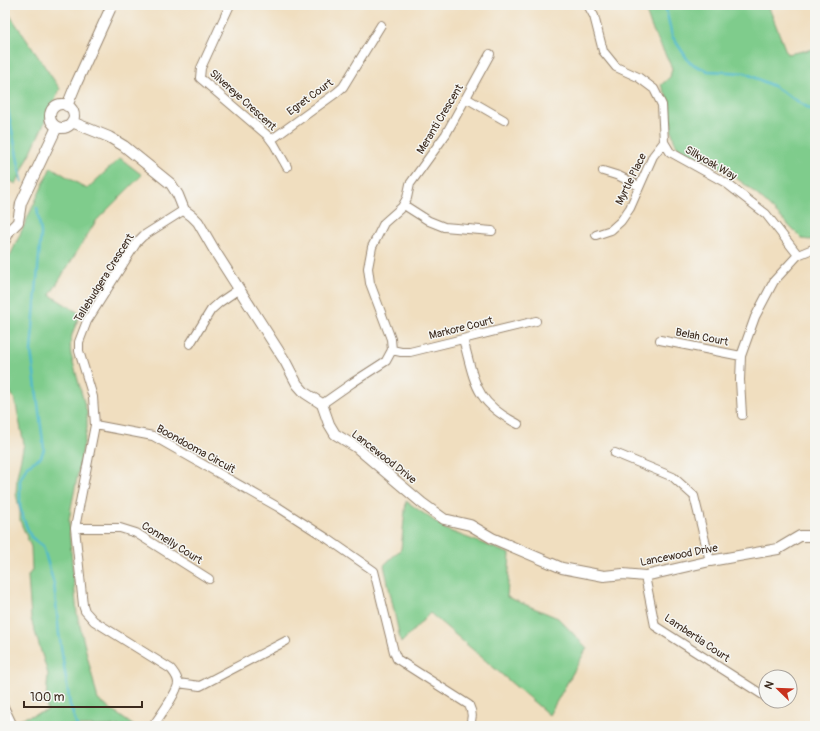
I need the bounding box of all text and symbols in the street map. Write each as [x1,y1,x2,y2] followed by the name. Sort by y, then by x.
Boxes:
[207,67,279,134] street label: Silvereye Crescent
[284,76,336,118] street label: Egret Court
[414,81,466,156] street label: Meranti Crescent
[683,143,739,183] street label: Silkyoak Way
[613,150,649,207] street label: Myrtle Place
[71,231,137,325] street label: Tallebudgera Crescent
[428,314,495,342] street label: Markore Court
[674,326,730,349] street label: Belah Court
[154,422,238,476] street label: Boondooma Circuit
[349,428,419,487] street label: Lancewood Drive
[139,519,205,567] street label: Connelly Court
[639,541,719,569] street label: Lancewood Drive
[662,611,733,665] street label: Lambertia Court
[758,669,798,709] north arrow
[762,679,777,691] text: N
[24,683,142,709] scale bar
[30,690,65,705] text: 100 m

